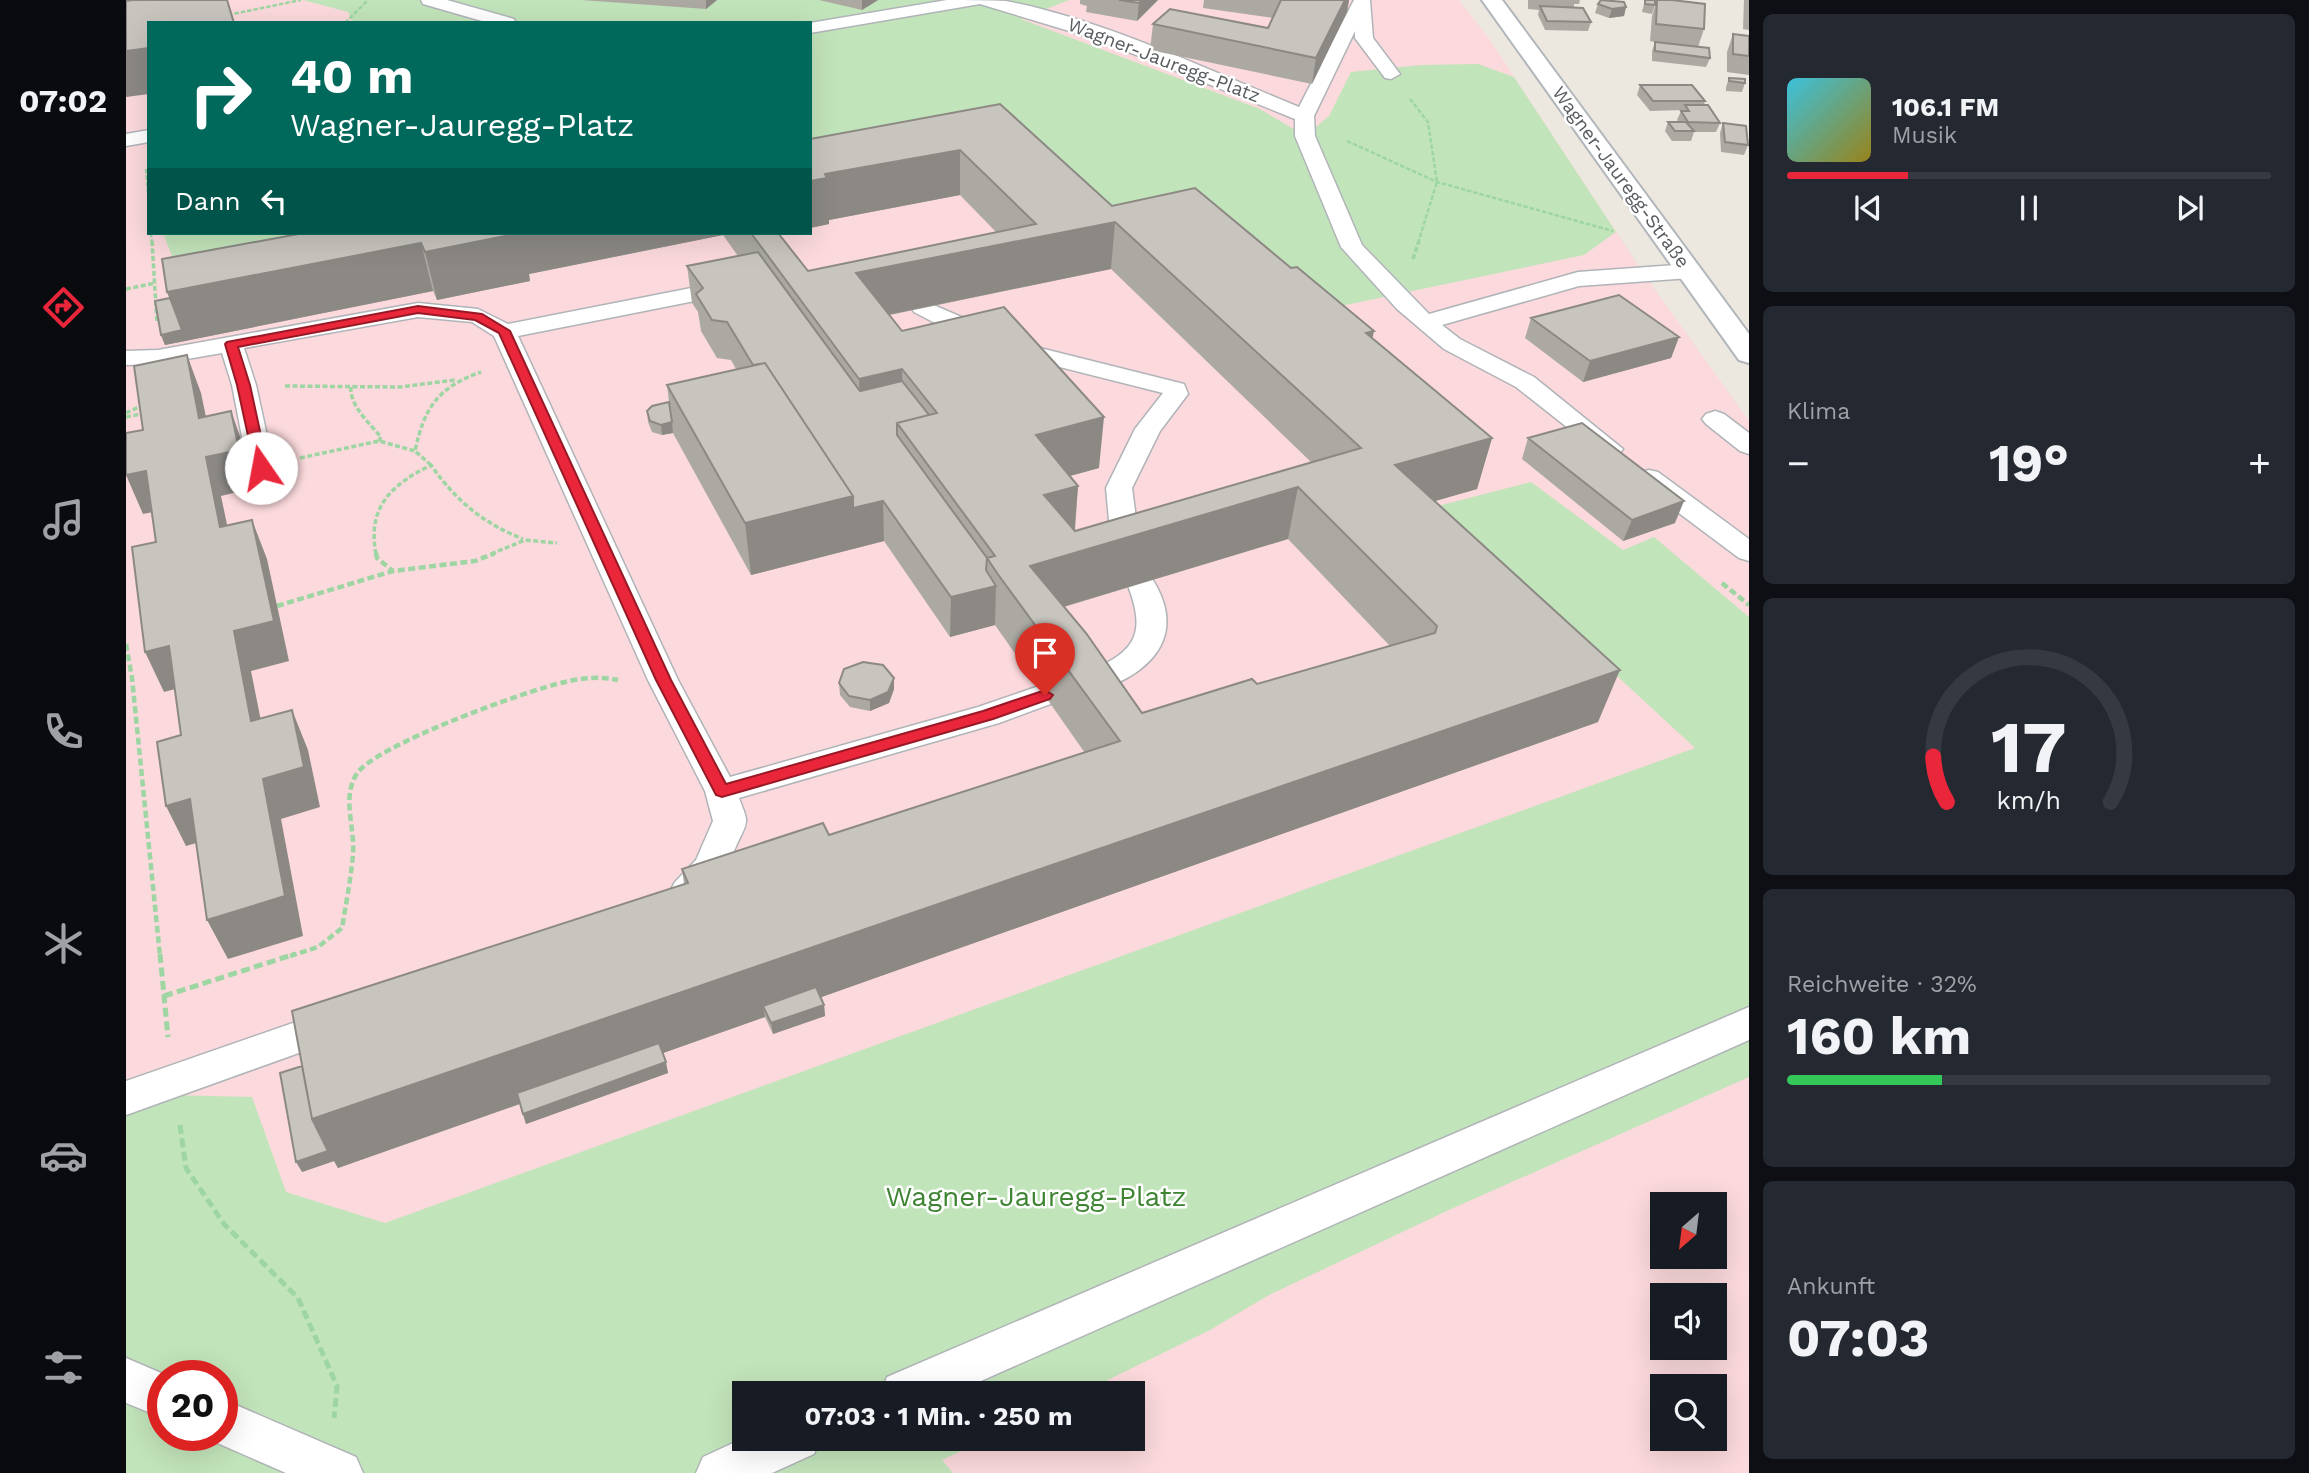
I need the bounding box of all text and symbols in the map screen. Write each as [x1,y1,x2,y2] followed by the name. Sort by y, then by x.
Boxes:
[1065,13,1263,107] street label: Wagner-Jauregg-Platz
[290,47,413,105] text: 40 m
[175,49,266,140] icon: right
[19,82,107,120] text: 07:02
[1547,82,1695,272] street label: Wagner-Jauregg-Straße
[1892,92,1999,122] text: 106.1 FM
[290,106,634,144] text: Wagner-Jauregg-Platz
[1892,122,1957,149] text: Musik
[255,182,293,220] icon: left
[175,186,241,216] text: Dann
[1849,189,1887,227] icon: previous
[2010,189,2048,227] icon: pause
[2171,189,2209,227] icon: next
[39,283,88,332] icon: directions
[1787,398,1850,425] text: Klima
[224,431,298,505] position arrow
[1989,433,2069,494] text: 19°
[1787,441,1810,485] text: −
[2248,441,2271,485] text: +
[39,495,88,544] icon: music
[1015,623,1075,695] pin
[1026,634,1064,672] icon: arrive
[1991,705,2067,791] text: 17
[39,707,88,756] icon: phone
[1997,786,2061,815] text: km/h
[39,919,88,968] icon: climate
[1787,971,1977,998] text: Reichweite · 32%
[1787,1006,1971,1067] text: 160 km
[39,1131,88,1180] icon: car
[886,1180,1186,1213] park label: Wagner-Jauregg-Platz
[1650,1192,1727,1269] north arrow
[1650,1192,1727,1451] map controls
[1787,1273,1875,1300] text: Ankunft
[1650,1283,1727,1360] button: sound
[1787,1308,1929,1369] text: 07:03
[39,1343,88,1392] icon: filters
[147,1360,238,1451] speed limit sign: 20
[1650,1374,1727,1451] button: search
[805,1401,1072,1431] text: 07:03 · 1 Min. · 250 m

